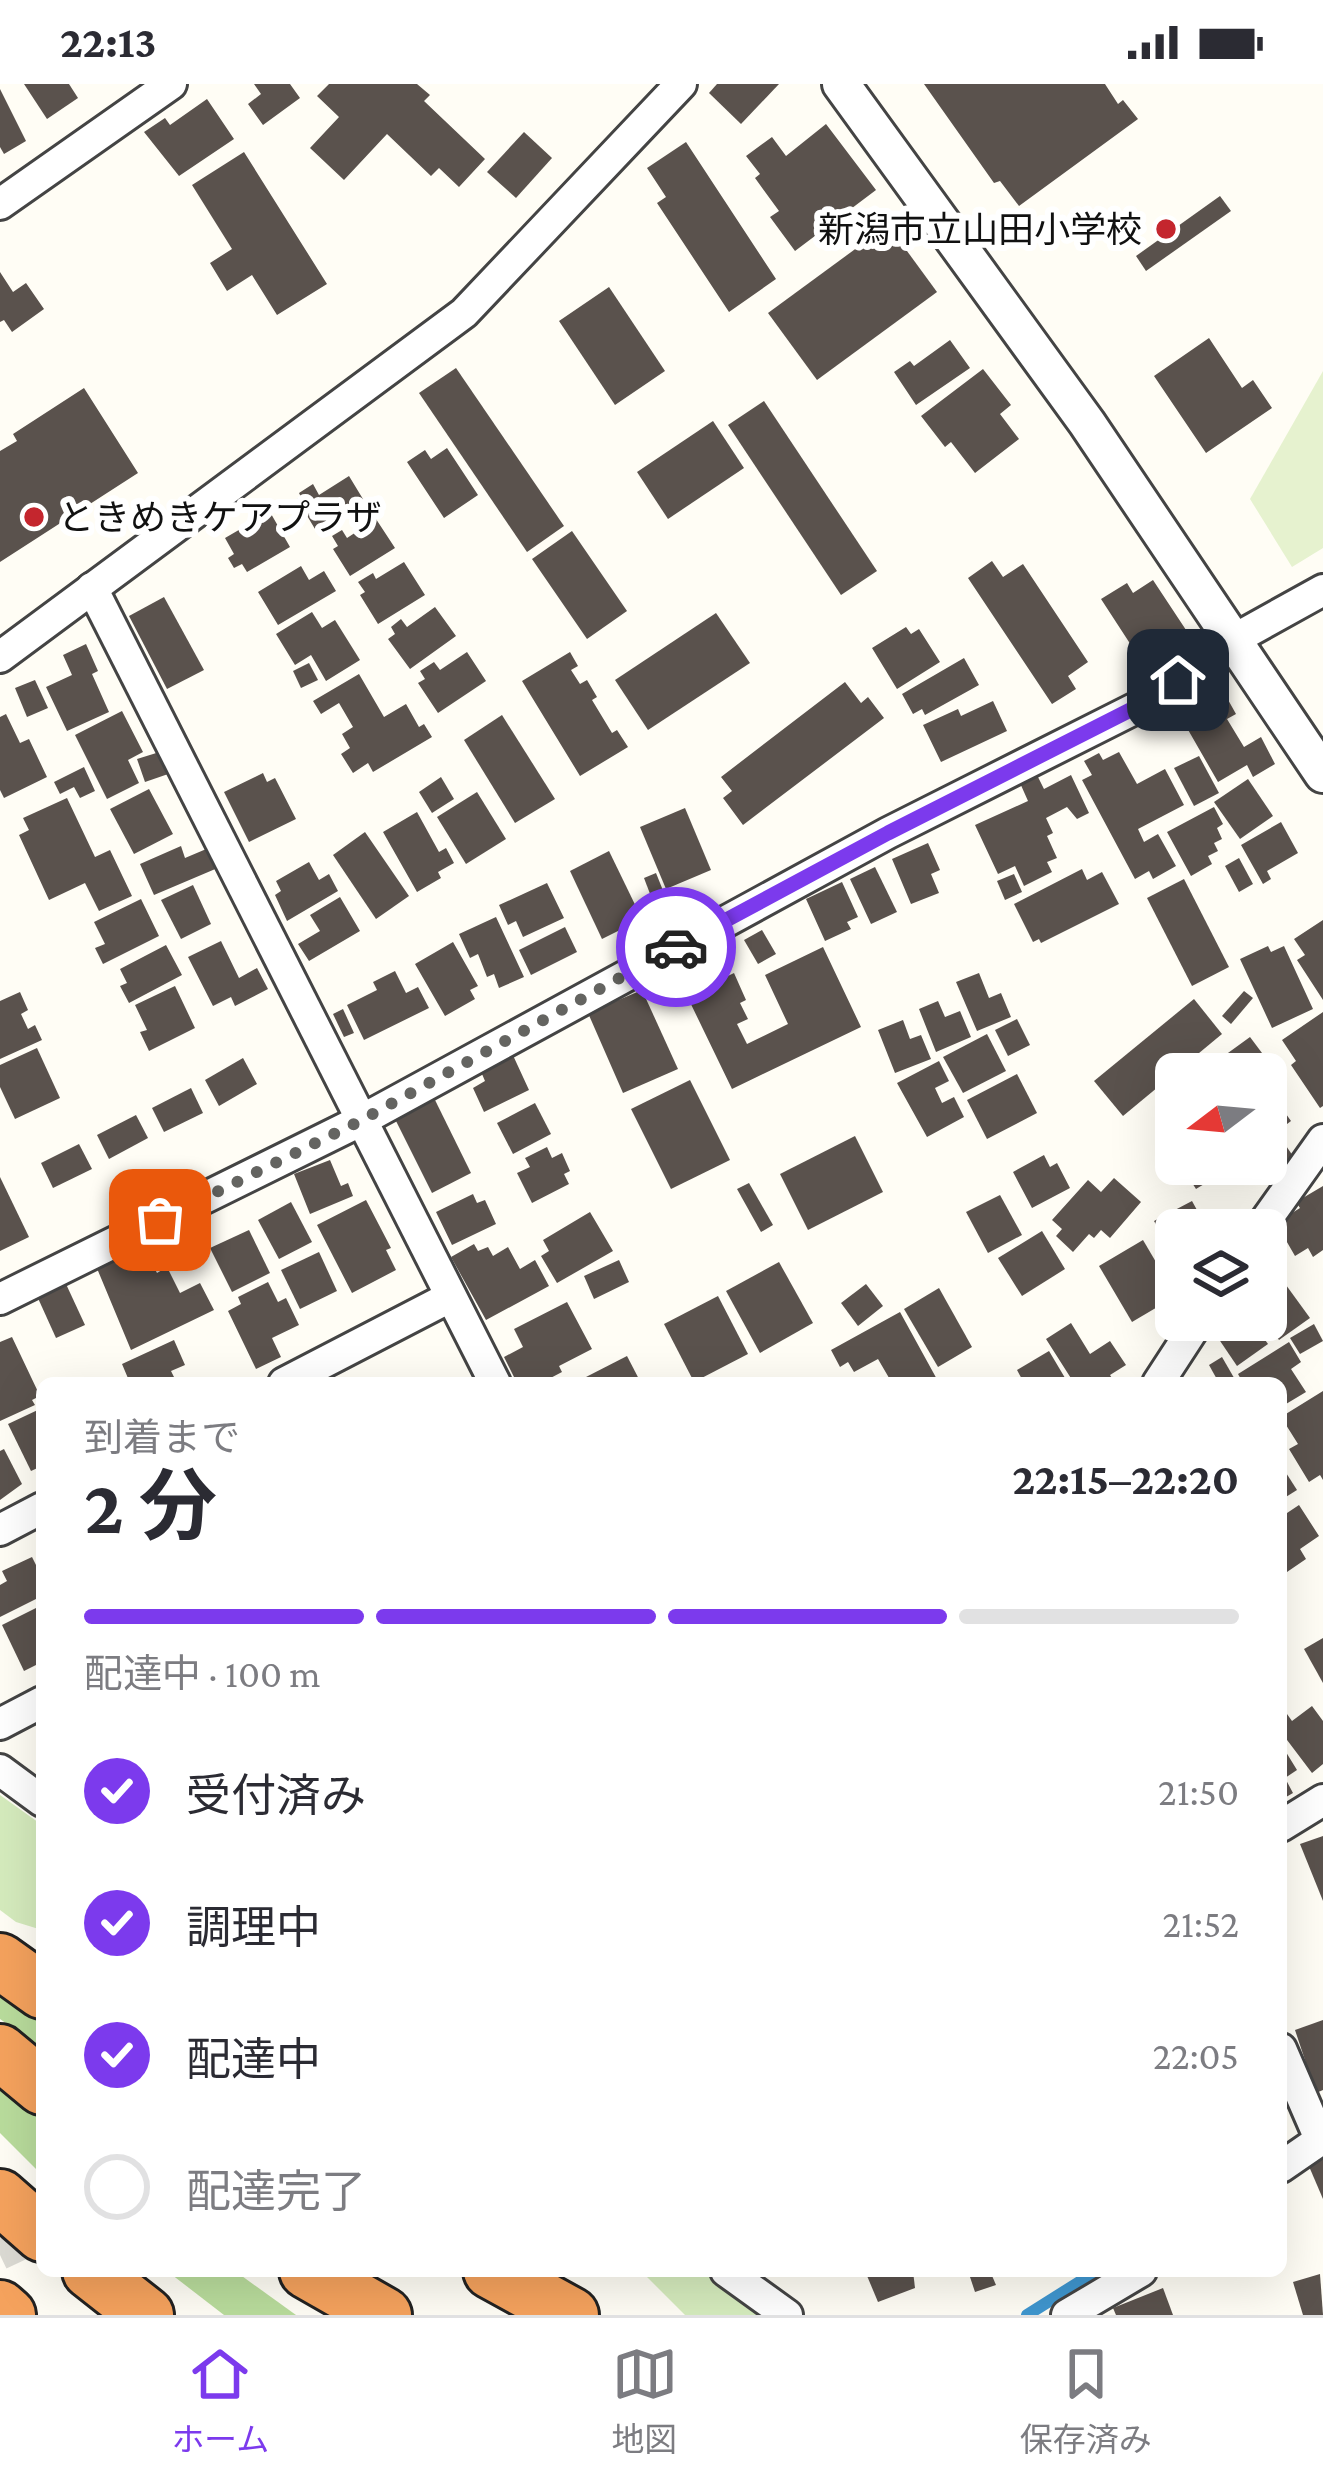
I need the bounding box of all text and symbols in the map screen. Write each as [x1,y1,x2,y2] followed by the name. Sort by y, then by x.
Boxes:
[60,17,157,67] text: 22:13
[818,210,1142,250] place label: 新潟市立山田小学校
[1153,216,1179,242] marker: 新潟市立山田小学校
[58,498,382,538] place label: ときめきケアプラザ
[21,504,47,530] marker: ときめきケアプラザ
[1127,629,1229,731] pin
[1145,647,1211,713] icon: home
[616,887,736,1007] courier
[643,914,709,980] icon: car
[1155,1053,1287,1185] north arrow
[1155,1053,1287,1341] map controls
[109,1169,211,1271] pin
[127,1187,193,1253] icon: bag
[1155,1209,1287,1341] button: layers
[84,1416,240,1459] text: 到着まで
[1012,1454,1239,1504] text: 22:15–22:20
[84,1463,217,1550] text: 2 分
[84,1652,321,1695] text: 配達中 · 100 m
[84,1758,150,1824] icon: check
[1158,1770,1239,1813] text: 21:50
[186,1771,366,1821] text: 受付済み
[84,1890,150,1956] icon: check
[1163,1902,1239,1945] text: 21:52
[186,1903,321,1953] text: 調理中
[84,2022,150,2088] icon: check
[1153,2034,1239,2077] text: 22:05
[186,2035,321,2085] text: 配達中
[186,2167,366,2217] text: 配達完了
[171,2341,269,2461] tab: ホーム
[612,2341,678,2461] tab: 地図
[1020,2341,1152,2461] tab: 保存済み

